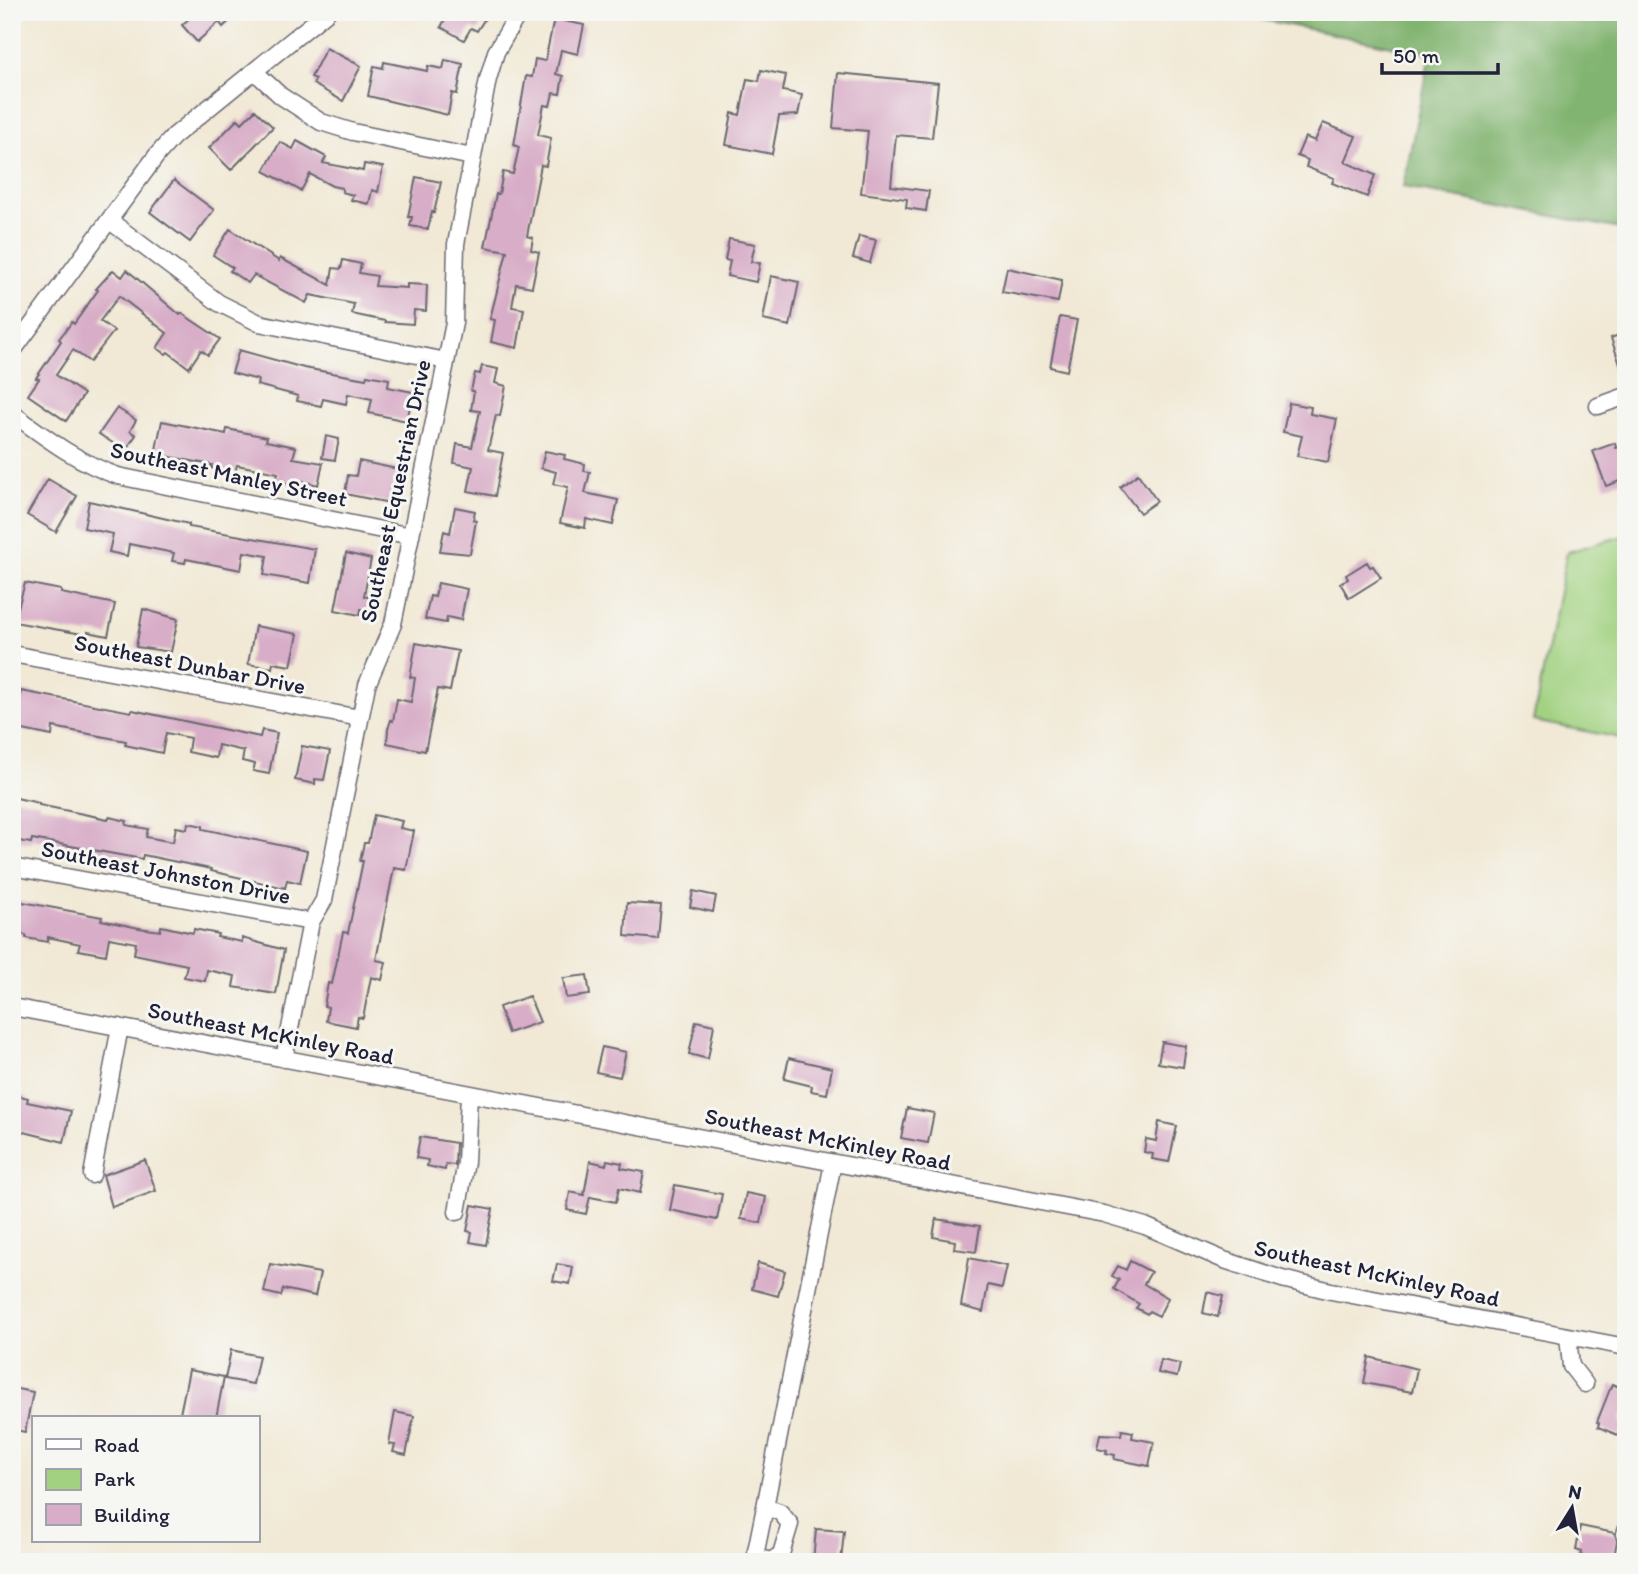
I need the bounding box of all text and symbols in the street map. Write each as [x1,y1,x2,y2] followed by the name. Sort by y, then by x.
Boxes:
[1382,32,1498,76] scale bar
[1393,43,1440,68] text: 50 m
[353,357,437,625] street label: Southeast Equestrian Drive
[108,435,350,513] street label: Southeast Manley Street
[72,628,308,700] street label: Southeast Dunbar Drive
[39,834,293,910] street label: Southeast Johnston Drive
[146,995,397,1071] street label: Southeast McKinley Road
[703,1101,954,1177] street label: Southeast McKinley Road
[1252,1233,1503,1313] street label: Southeast McKinley Road
[32,1416,259,1542] legend
[94,1432,140,1457] text: Road
[94,1466,136,1491] text: Park
[1536,1472,1606,1542] north arrow
[1567,1479,1584,1504] text: N
[94,1502,170,1527] text: Building

